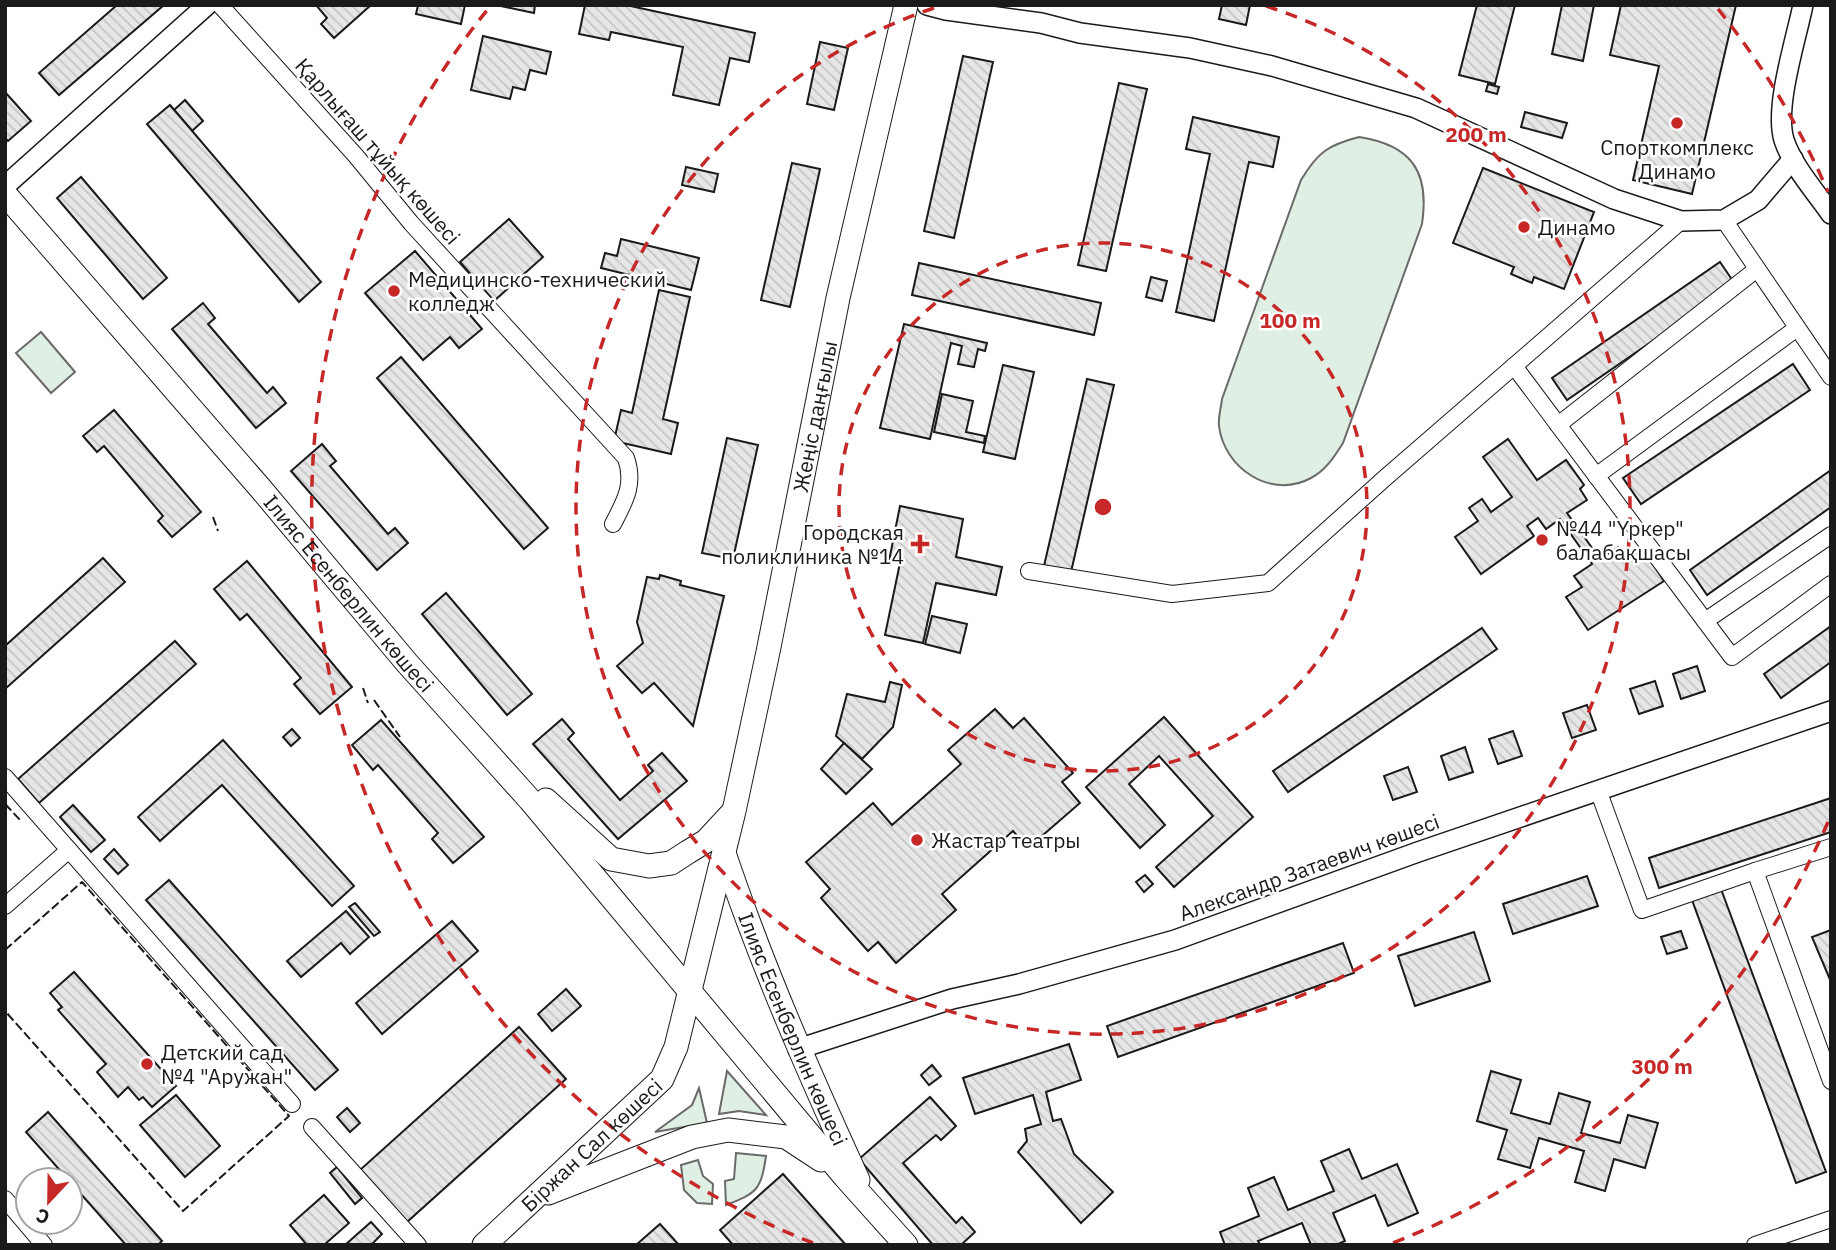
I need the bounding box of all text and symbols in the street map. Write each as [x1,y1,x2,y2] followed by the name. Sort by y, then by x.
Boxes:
[289,52,467,250] street label: Қарлығаш тұйық көшесі
[1669,115,1685,131] marker: Спорткомплекс Динамо
[1445,120,1507,148] text: 200 m
[1600,133,1754,185] place label: Спорткомплекс Динамо
[1538,213,1616,241] place label: Динамо
[1516,219,1532,235] marker: Динамо
[408,265,666,317] place label: Медицинско-технический колледж
[386,283,402,299] marker: Медицинско-технический колледж
[1259,306,1321,334] text: 100 m
[786,338,843,495] street label: Жеңіс даңғылы
[258,489,440,698] street label: Ілияс Есенберлин көшесі
[1091,495,1115,519] centre of rings
[1556,514,1691,566] place label: №44 "Үркер" балабақшасы
[721,518,904,570] place label: Городская поликлиника №14
[1534,532,1550,548] marker: №44 "Үркер" балабақшасы
[910,534,930,554] marker: Городская поликлиника №14
[1175,807,1443,927] street label: Александр Затаевич көшесі
[931,826,1081,854] place label: Жастар театры
[909,832,925,848] marker: Жастар театры
[732,908,854,1150] street label: Ілияс Есенберлин көшесі
[161,1038,292,1090] place label: Детский сад №4 "Аружан"
[1631,1052,1693,1080] text: 300 m
[139,1056,155,1072] marker: Детский сад №4 "Аружан"
[515,1072,668,1218] street label: Біржан Сал көшесі
[14,1166,84,1236] north arrow
[32,1203,53,1230] text: С

